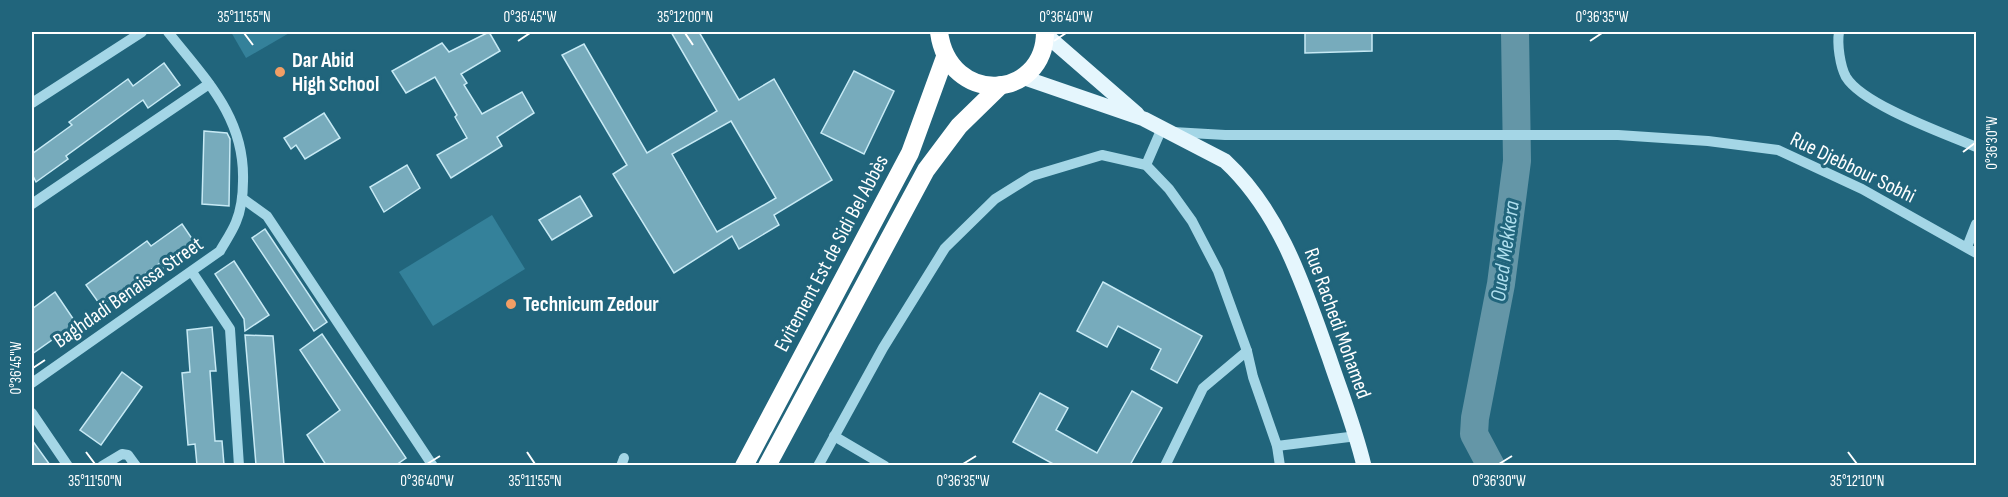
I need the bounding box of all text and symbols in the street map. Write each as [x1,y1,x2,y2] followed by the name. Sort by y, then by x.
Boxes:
[217,8,271,27] text: 35°11'55"N
[504,8,557,27] text: 0°36'45"W
[657,8,713,27] text: 35°12'00"N
[1039,8,1093,27] text: 0°36'40"W
[1576,8,1629,27] text: 0°36'35"W
[292,48,379,97] place label: Dar Abid High School
[273,65,287,79] marker: Dar Abid High School
[1983,116,2002,170] text: 0°36'30"W
[1786,126,1920,209] street label: Rue Djebbour Sobhi
[769,151,894,356] street label: Evitement Est de Sidi Bel Abbès
[1485,199,1526,303] water label: Oued Mekkera
[49,231,208,353] street label: Baghdadi Benaissa Street
[1299,244,1376,402] street label: Rue Rachedi Mohamed
[523,292,659,317] place label: Technicum Zedour
[504,297,518,311] marker: Technicum Zedour
[7,341,26,394] text: 0°36'45"W
[68,472,122,491] text: 35°11'50"N
[400,472,454,491] text: 0°36'40"W
[508,472,562,491] text: 35°11'55"N
[937,472,990,491] text: 0°36'35"W
[1472,472,1526,491] text: 0°36'30"W
[1830,472,1884,491] text: 35°12'10"N

